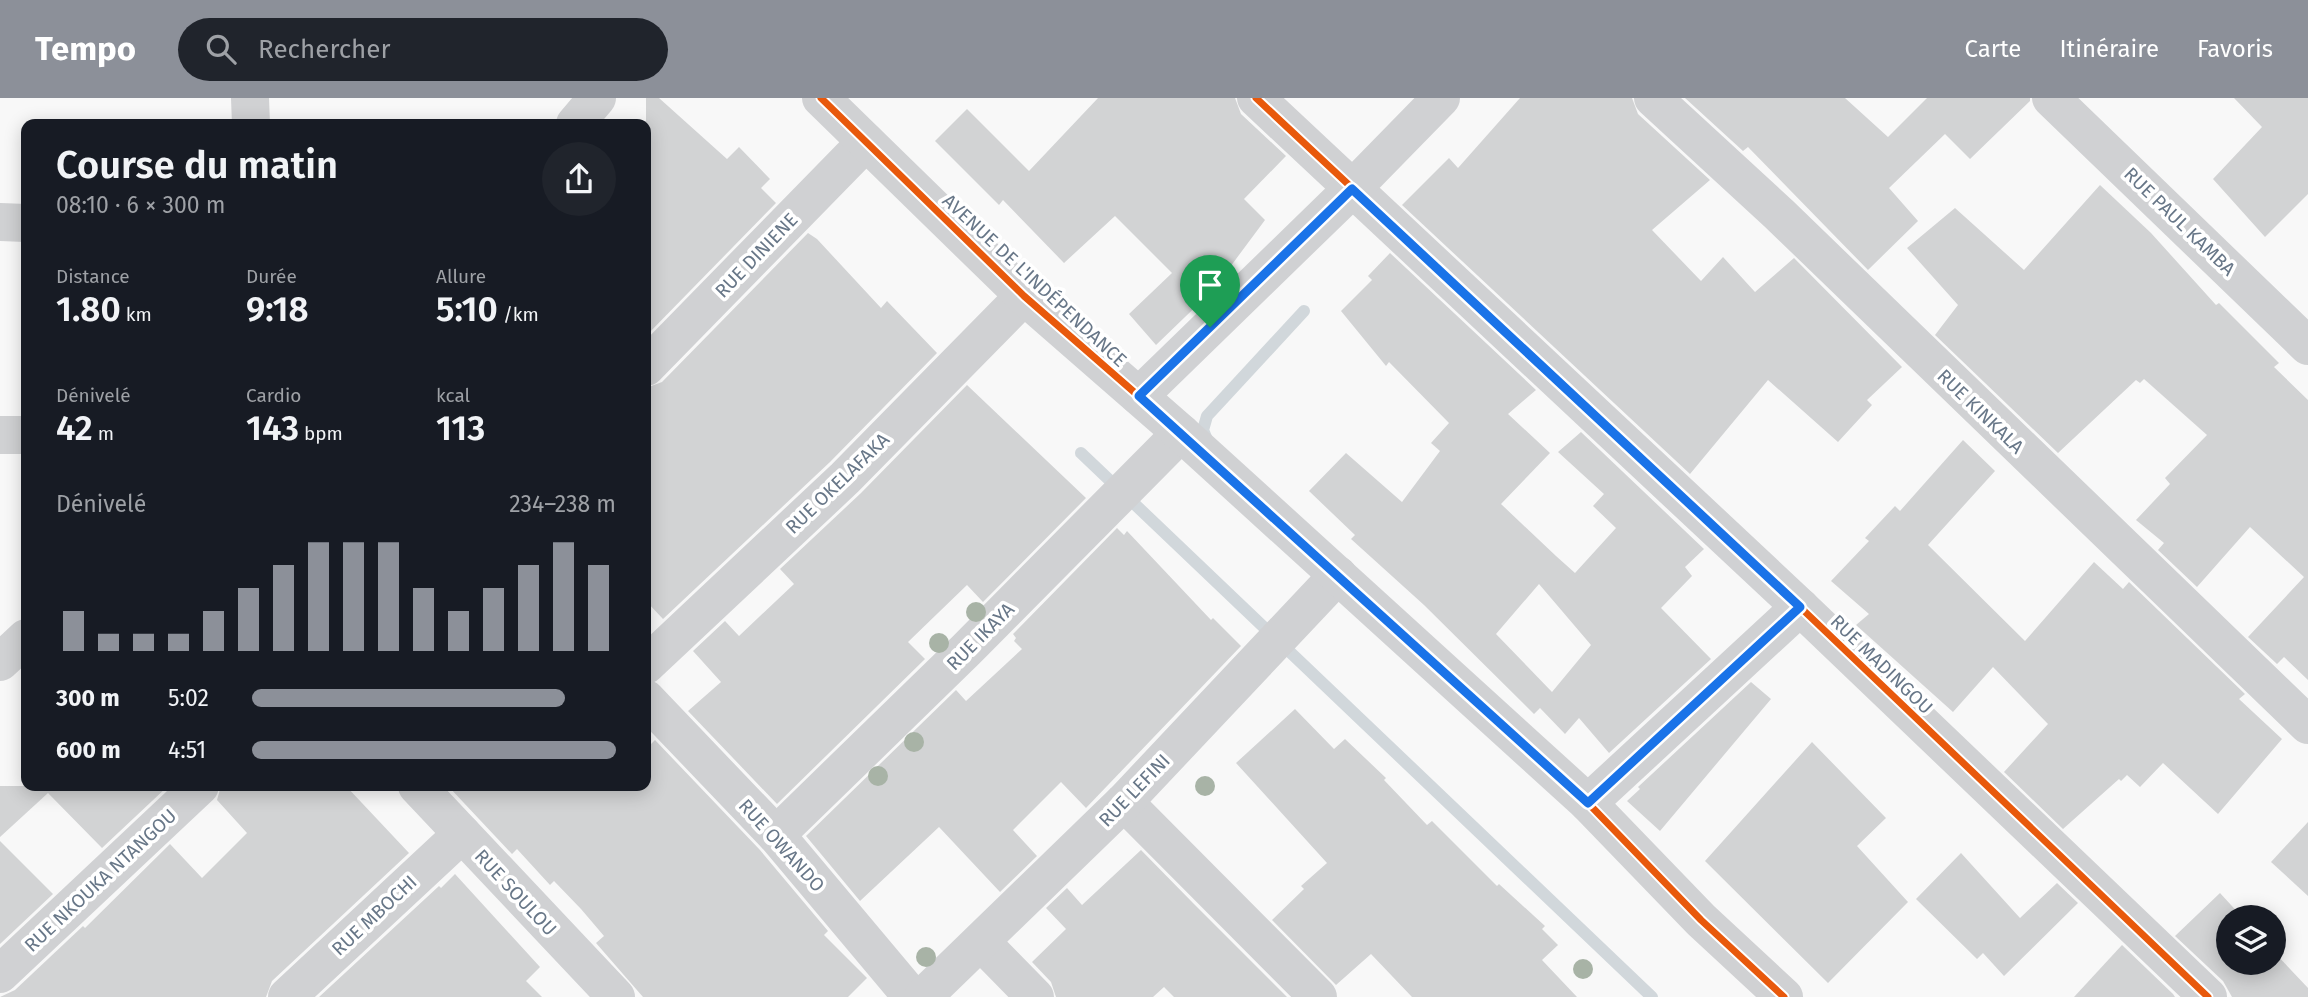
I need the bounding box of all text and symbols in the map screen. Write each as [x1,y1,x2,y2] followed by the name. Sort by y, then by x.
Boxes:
[178,18,668,81] search box
[35,29,136,69] text: Tempo
[202,30,240,68] icon: search
[258,34,391,65] text: Rechercher
[1965,35,2021,63] text: Carte
[2059,35,2159,63] text: Itinéraire
[2197,35,2273,63] text: Favoris
[56,142,338,188] text: Course du matin
[542,142,616,216] button: share
[2119,162,2240,280] street label: RUE PAUL KAMBA
[938,189,1131,372] street label: AVENUE DE L'INDÉPENDANCE
[56,191,226,219] text: 08:10 · 6 × 300 m
[710,208,802,302] street label: RUE DINIENE
[1180,255,1240,327] pin
[56,265,130,288] text: Distance
[246,265,297,288] text: Durée
[436,265,486,288] text: Allure
[1191,266,1229,304] icon: arrive
[56,288,121,330] text: 1.80
[246,288,309,330] text: 9:18
[436,288,498,330] text: 5:10
[121,303,152,326] text: km
[498,303,539,326] text: /km
[1933,364,2029,458] street label: RUE KINKALA
[56,384,131,407] text: Dénivelé
[246,384,301,407] text: Cardio
[436,384,470,407] text: kcal
[56,407,93,449] text: 42
[246,407,299,449] text: 143
[436,407,485,449] text: 113
[93,422,114,445] text: m
[299,422,343,445] text: bpm
[781,428,894,539] street label: RUE OKELAFAKA
[56,490,146,518] text: Dénivelé
[509,490,616,518] text: 234–238 m
[942,598,1019,675] street label: RUE IKAYA
[1826,610,1938,719] street label: RUE MADINGOU
[56,684,120,712] text: 300 m
[168,684,209,712] text: 5:02
[56,736,121,764] text: 600 m
[168,736,206,764] text: 4:51
[1094,749,1175,832] street label: RUE LEFINI
[734,794,829,897] street label: RUE OWANDO
[20,804,181,957] street label: RUE NKOUKA NTANGOU
[470,844,561,940] street label: RUE SOULOU
[327,870,422,961] street label: RUE MBOCHI
[2216,905,2286,975] map controls
[2216,905,2286,975] button: layers

